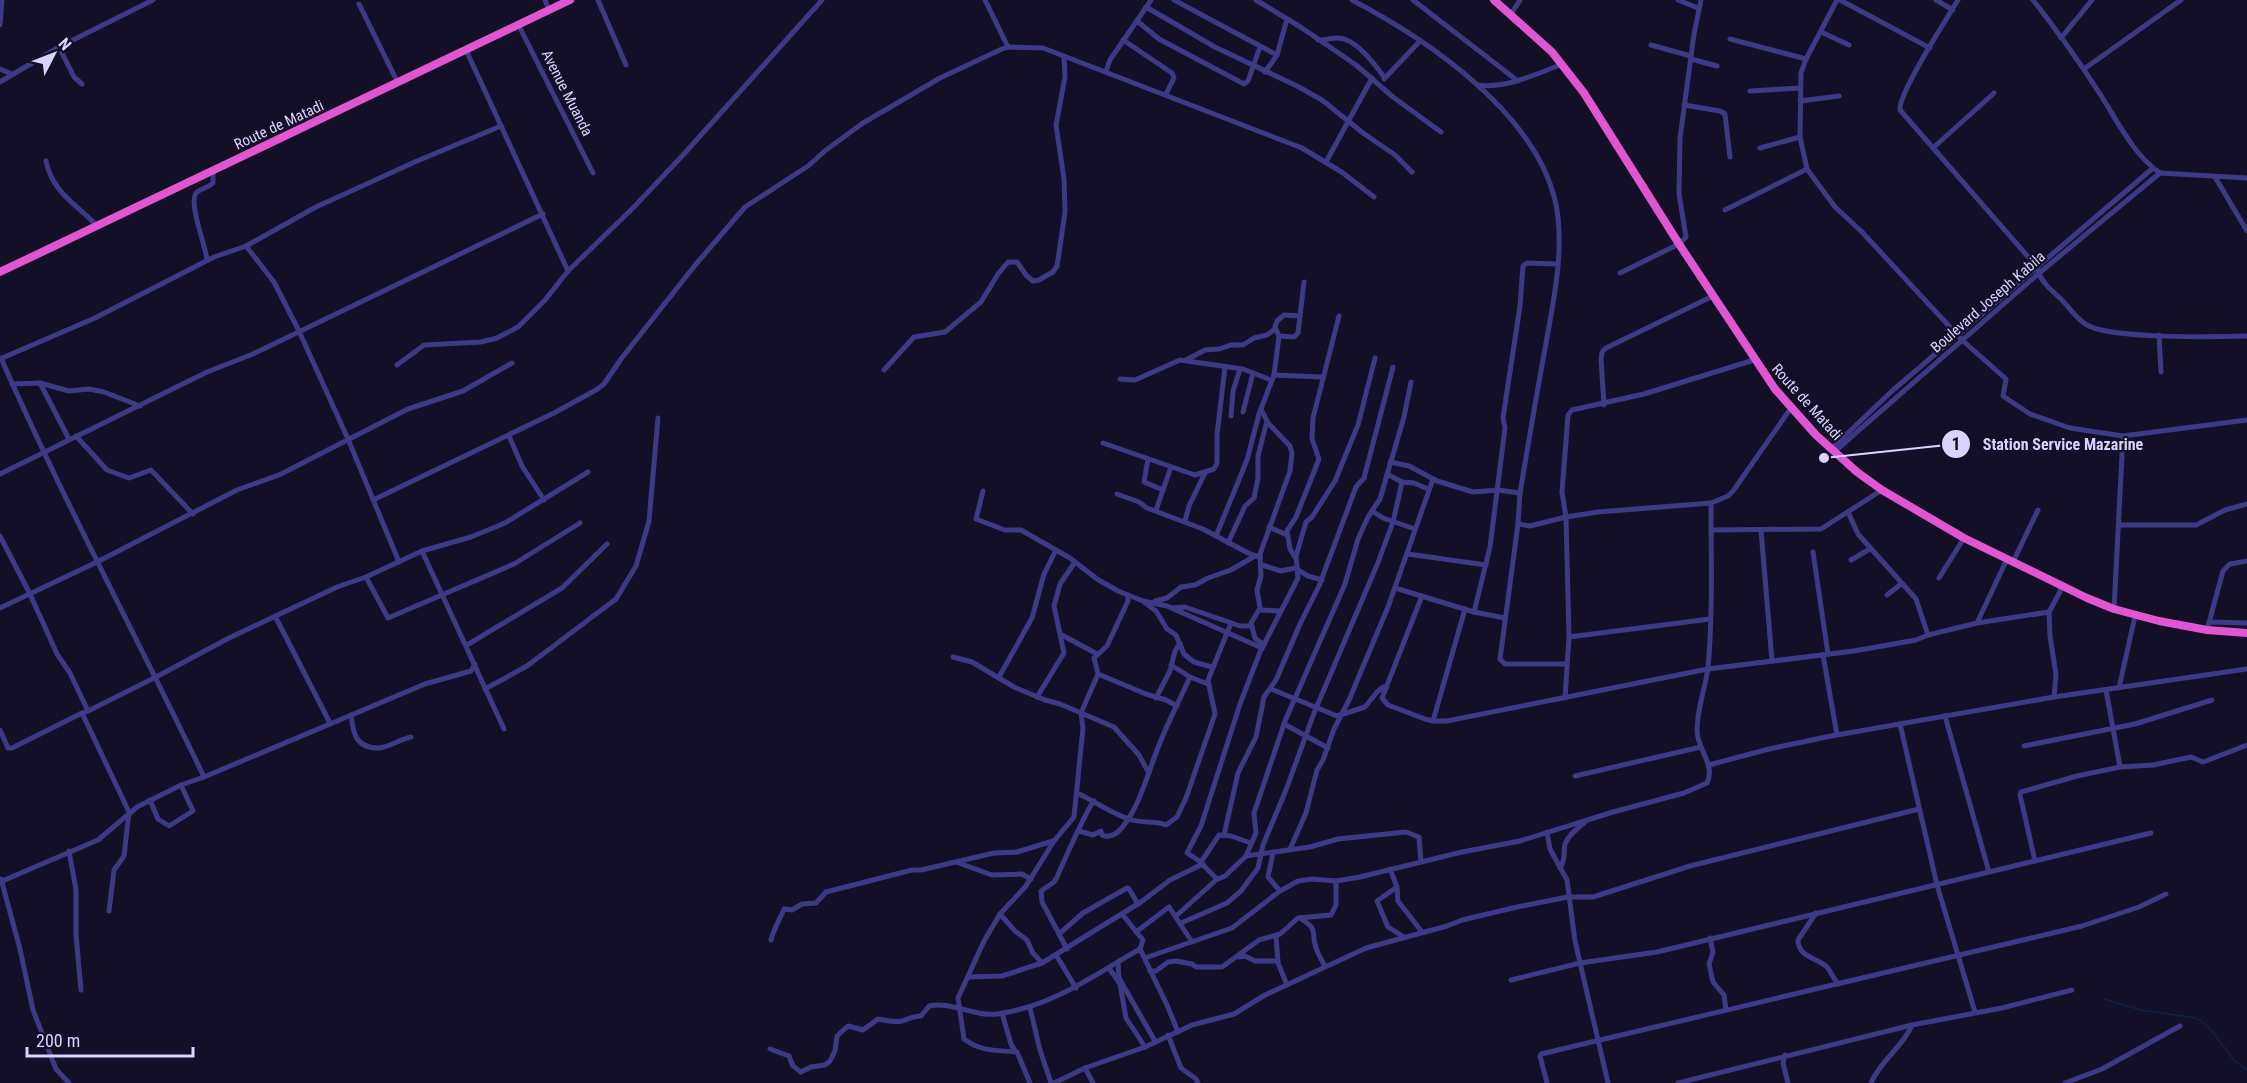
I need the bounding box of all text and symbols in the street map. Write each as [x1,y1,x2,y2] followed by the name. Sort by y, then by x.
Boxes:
[24,24,84,84] north arrow
[54,34,75,54] text: N
[538,47,596,139] street label: Avenue Muanda
[231,96,327,154] street label: Route de Matadi
[1927,247,2049,357] street label: Boulevard Joseph Kabila
[1768,360,1846,444] street label: Route de Matadi
[1941,427,2155,461] callout: Station Service Mazarine
[1951,433,1961,454] text: 1
[1983,435,2144,454] text: Station Service Mazarine
[27,1020,194,1058] scale bar
[36,1030,80,1051] text: 200 m

